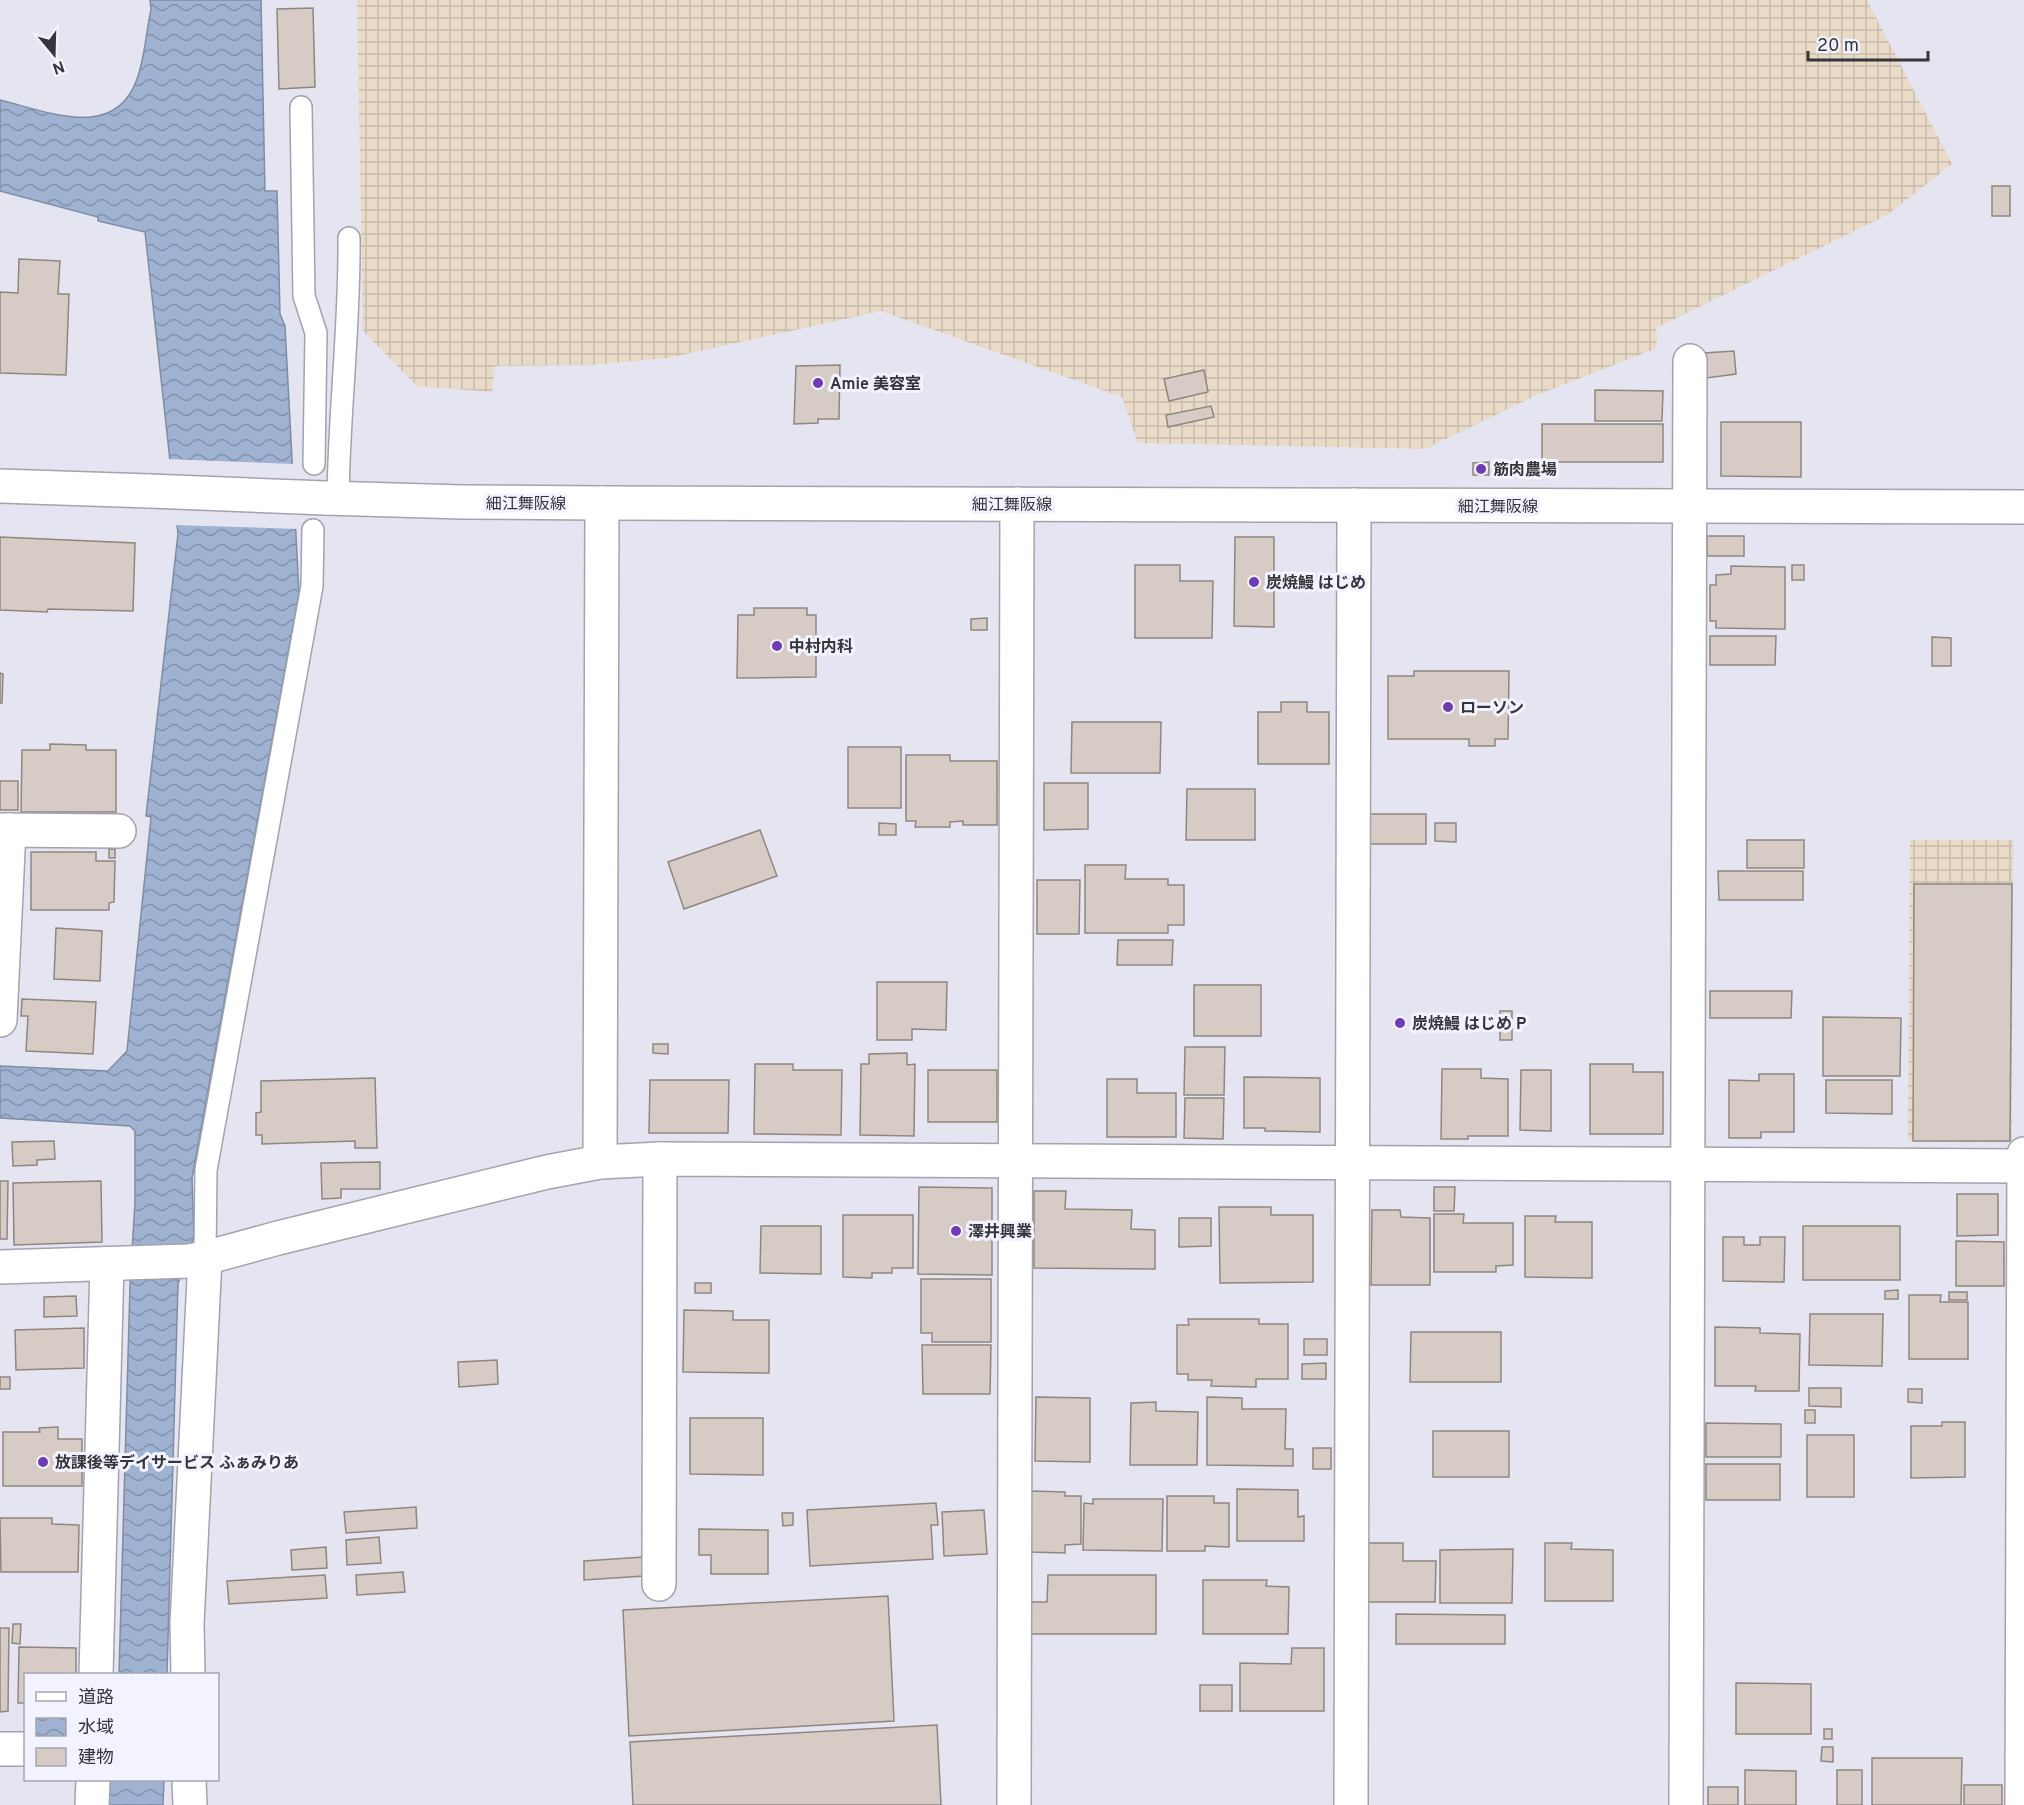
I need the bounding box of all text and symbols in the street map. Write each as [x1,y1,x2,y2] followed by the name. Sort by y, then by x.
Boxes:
[24,24,84,84] north arrow
[1808,24,1928,62] scale bar
[1817,35,1859,58] text: 20 m
[50,55,67,78] text: N
[830,375,921,395] place label: Amie 美容室
[811,376,825,390] marker: Amie 美容室
[1493,461,1557,481] place label: 筋肉農場
[1474,462,1488,476] marker: 筋肉農場
[486,495,566,515] street label: 細江舞阪線
[972,496,1052,516] street label: 細江舞阪線
[1458,498,1538,518] street label: 細江舞阪線
[1266,574,1366,594] place label: 炭焼鰻 はじめ
[1247,575,1261,589] marker: 炭焼鰻 はじめ
[789,637,853,658] place label: 中村内科
[770,639,784,653] marker: 中村内科
[1460,699,1524,719] place label: ローソン
[1441,700,1455,714] marker: ローソン
[1412,1015,1526,1035] place label: 炭焼鰻 はじめ P
[1393,1016,1407,1030] marker: 炭焼鰻 はじめ P
[968,1222,1032,1243] place label: 澤井興業
[949,1224,963,1238] marker: 澤井興業
[55,1454,299,1474] place label: 放課後等デイサービス ふぁみりあ
[36,1455,50,1469] marker: 放課後等デイサービス ふぁみりあ
[24,1673,219,1781] legend
[78,1687,114,1710] text: 道路
[78,1717,114,1740] text: 水域
[78,1747,114,1770] text: 建物

